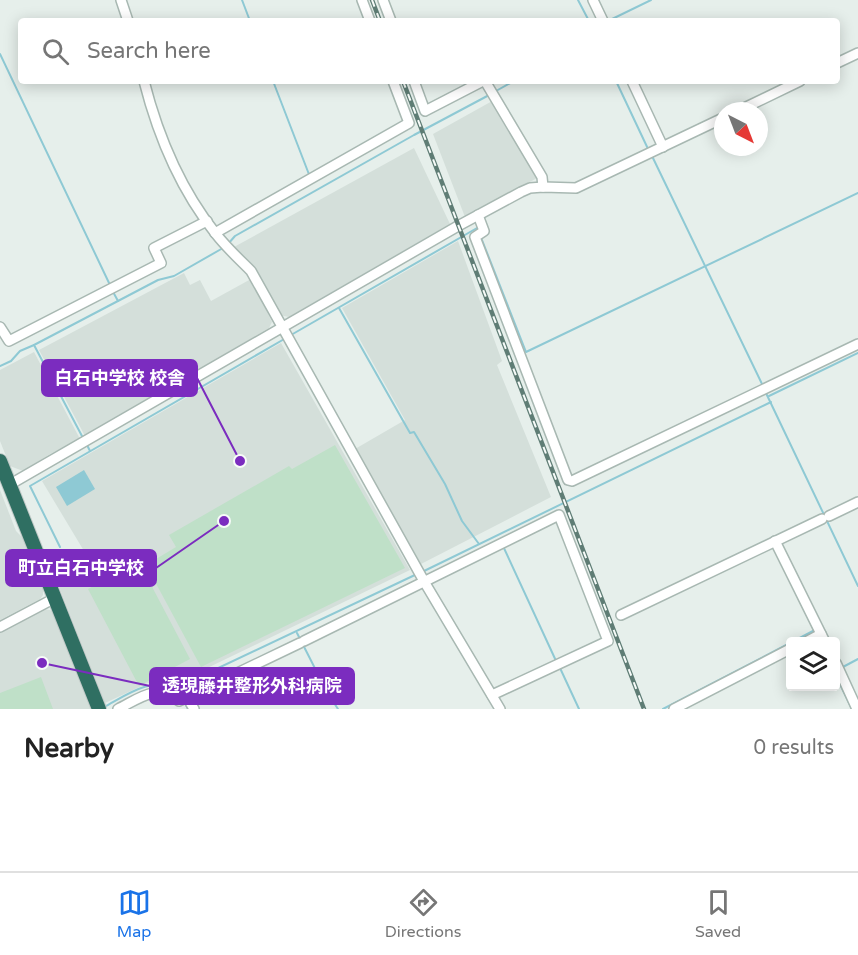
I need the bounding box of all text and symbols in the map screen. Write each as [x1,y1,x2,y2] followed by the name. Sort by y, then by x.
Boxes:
[18,18,840,84] search box
[39,35,72,68] icon: search
[87,38,211,64] text: Search here
[714,102,768,156] north arrow
[42,360,197,396] callout: 白石中学校 校舎
[55,367,185,389] text: 白石中学校 校舎
[6,550,156,586] callout: 町立白石中学校
[18,557,144,579] text: 町立白石中学校
[786,637,840,691] map controls
[786,637,840,691] button: layers
[150,668,354,704] callout: 透現藤井整形外科病院
[162,675,342,697] text: 透現藤井整形外科病院
[24,733,114,764] text: Nearby
[754,736,834,760] text: 0 results
[117,886,151,942] tab: Map
[385,886,461,942] tab: Directions
[695,886,741,942] tab: Saved

